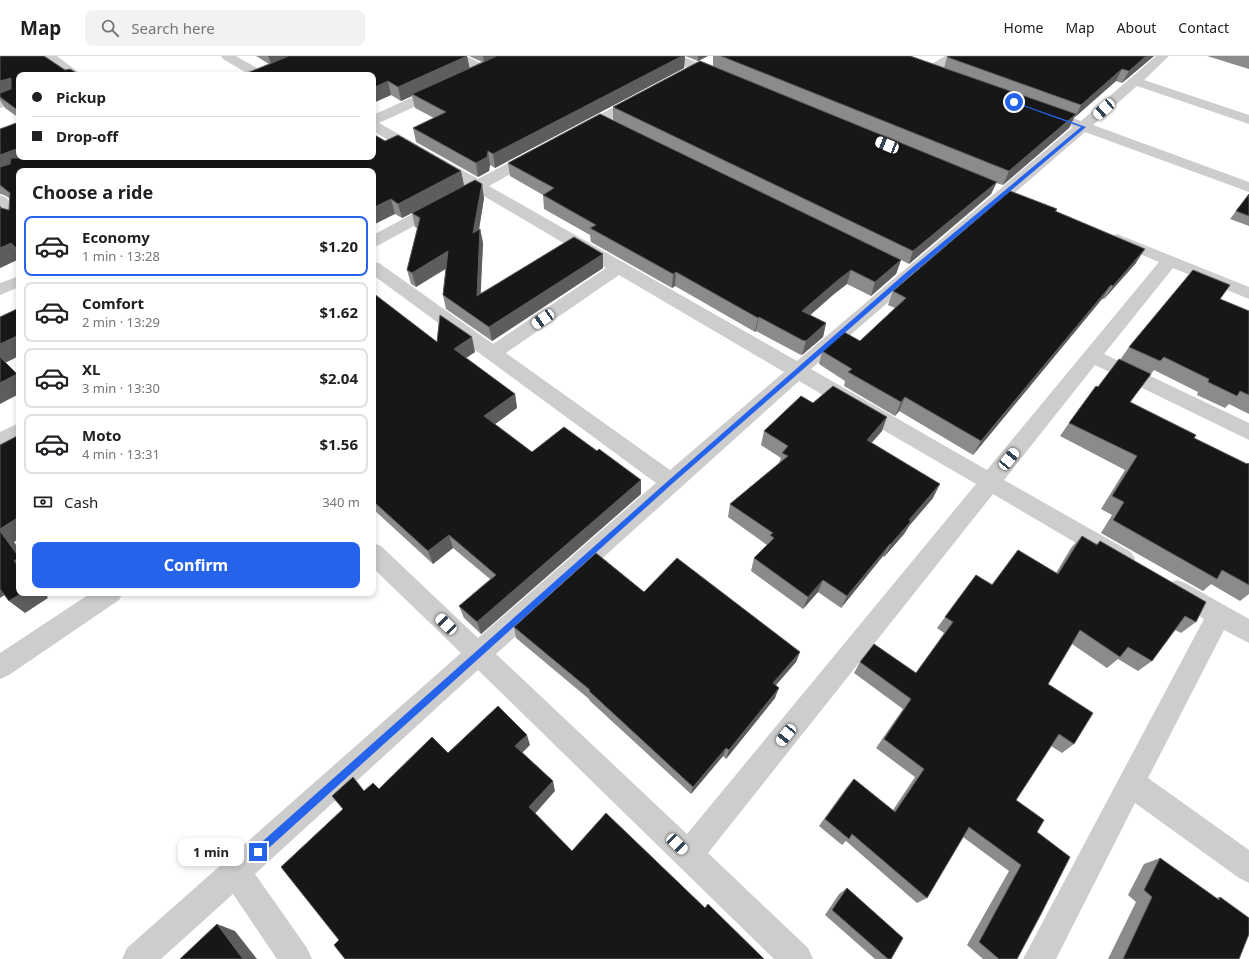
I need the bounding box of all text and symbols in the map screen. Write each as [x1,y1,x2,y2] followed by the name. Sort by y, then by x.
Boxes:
[85,10,365,46] search box
[20,15,61,41] text: Map
[99,17,121,39] icon: search
[131,18,215,38] text: Search here
[1004,18,1043,37] text: Home
[1065,18,1095,37] text: Map
[1117,18,1156,37] text: About
[1178,18,1229,37] text: Contact
[56,87,106,107] text: Pickup
[1005,93,1023,111] route start
[1091,97,1117,121] car
[56,126,118,146] text: Drop-off
[874,135,900,155] car
[32,180,153,204] text: Choose a ride
[82,227,150,247] text: Economy
[34,228,70,264] icon: car
[319,236,358,256] text: $1.20
[82,247,160,265] text: 1 min · 13:28
[82,293,144,313] text: Comfort
[34,294,70,330] icon: car
[319,302,358,322] text: $1.62
[530,307,556,331] car
[82,313,160,331] text: 2 min · 13:29
[82,359,100,379] text: XL
[34,360,70,396] icon: car
[319,368,358,388] text: $2.04
[82,379,160,397] text: 3 min · 13:30
[82,425,121,445] text: Moto
[34,426,70,462] icon: car
[319,434,358,454] text: $1.56
[82,445,160,463] text: 4 min · 13:31
[997,446,1021,472] car
[32,491,54,513] icon: cash
[64,492,98,512] text: Cash
[322,493,360,511] text: 340 m
[32,542,360,588] button: Confirm
[433,611,459,637] car
[774,722,798,748] car
[664,831,690,857] car
[178,838,244,866] callout: 1 min
[193,843,229,861] text: 1 min
[249,843,267,861] route end

